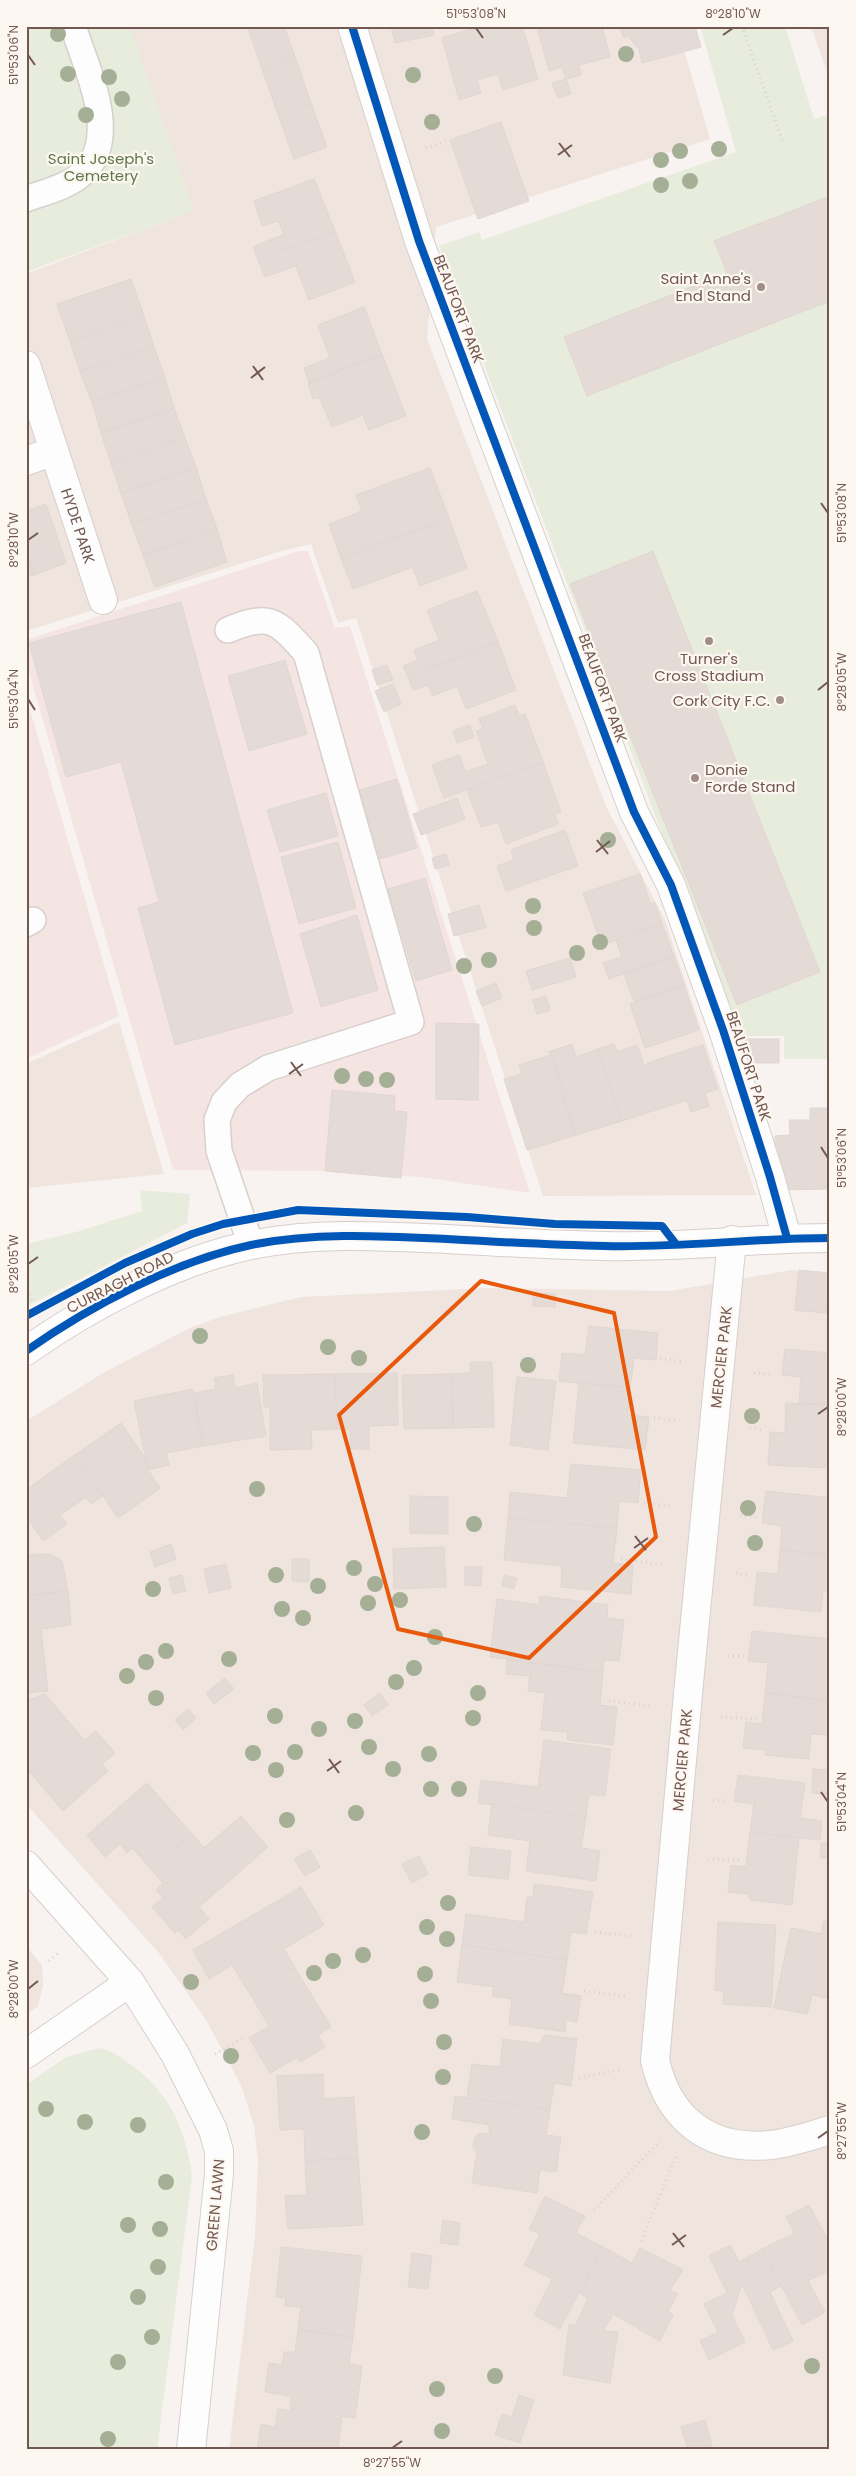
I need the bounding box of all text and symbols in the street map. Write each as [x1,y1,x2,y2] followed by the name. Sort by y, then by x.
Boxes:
[446,5,506,22] text: 51°53'08"N
[705,5,761,22] text: 8°28'10"W
[5,25,22,85] text: 51°53'06"N
[48,148,154,186] park label: Saint Joseph's Cemetery
[429,252,489,366] street label: BEAUFORT PARK
[660,268,751,306] place label: Saint Anne's End Stand
[755,281,767,293] marker: Saint Anne's End Stand
[833,483,850,543] text: 51°53'08"N
[56,485,101,566] street label: HYDE PARK
[5,512,22,568] text: 8°28'10"W
[574,631,632,745] street label: BEAUFORT PARK
[703,635,715,647] marker: Turner's Cross Stadium
[654,648,764,686] place label: Turner's Cross Stadium
[833,652,850,712] text: 8°28'05"W
[5,669,22,729] text: 51°53'04"N
[673,690,770,711] place label: Cork City F.C.
[774,694,786,706] marker: Cork City F.C.
[705,759,795,797] place label: Donie Forde Stand
[689,772,701,784] marker: Donie Forde Stand
[721,1008,777,1124] street label: BEAUFORT PARK
[833,1128,850,1188] text: 51°53'06"N
[5,1234,22,1294] text: 8°28'05"W
[63,1246,177,1318] street label: CURRAGH ROAD
[705,1305,737,1409] street label: MERCIER PARK
[833,1377,850,1437] text: 8°28'00"W
[667,1708,697,1812] street label: MERCIER PARK
[833,1772,850,1832] text: 51°53'04"N
[5,1959,22,2019] text: 8°28'00"W
[833,2102,850,2160] text: 8°27'55"W
[201,2158,229,2252] street label: GREEN LAWN
[363,2454,421,2471] text: 8°27'55"W

